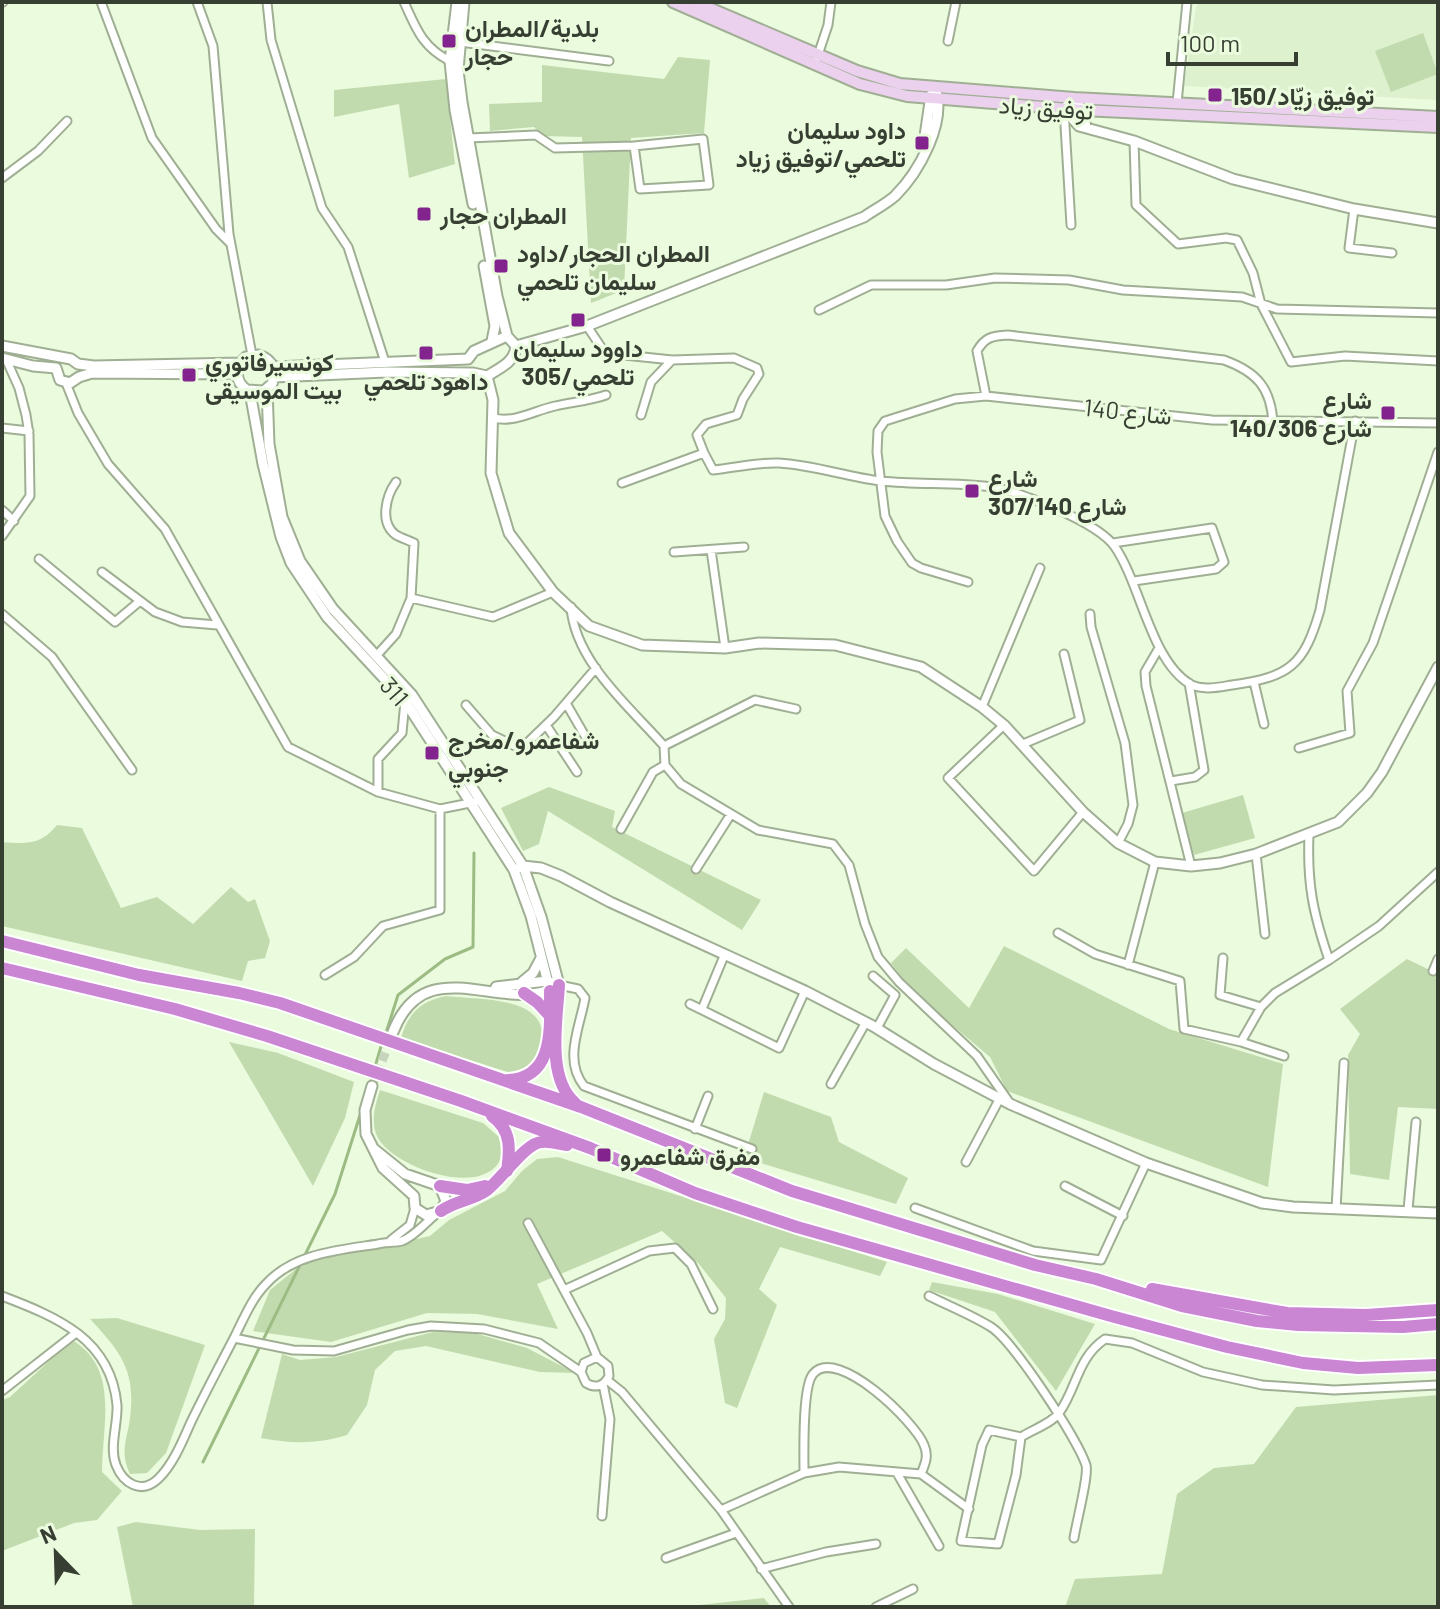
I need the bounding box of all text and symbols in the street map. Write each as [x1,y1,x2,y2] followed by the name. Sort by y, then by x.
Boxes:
[464,13,599,72] place label: بلدية/المطران حجار
[1168,16,1296,66] scale bar
[1180,28,1240,57] text: 100 m
[440,32,458,50] marker: بلدية/المطران حجار
[1231,81,1374,112] place label: توفيق زيّاد/150
[1206,86,1224,104] marker: توفيق زيّاد/150
[998,89,1094,127] street label: توفيق زياد
[736,115,906,179] place label: داود سليمان تلحمي/توفيق زياد
[913,134,931,152] marker: داود سليمان تلحمي/توفيق زياد
[439,200,567,231] place label: المطران حجار
[415,205,433,223] marker: المطران حجار
[517,238,710,302] place label: المطران الحجار/داود سليمان تلحمي
[492,257,510,275] marker: المطران الحجار/داود سليمان تلحمي
[569,311,587,329] marker: داوود سليمان تلحمي/305
[513,333,643,397] place label: داوود سليمان تلحمي/305
[417,344,435,362] marker: داهود تلحمي
[205,347,342,406] place label: كونسيرفاتوري بيت الموسيقى
[180,366,198,384] marker: كونسيرفاتوري بيت الموسيقى
[364,366,488,402] place label: داهود تلحمي
[1230,385,1372,445] place label: شارع 140/شارع 306
[1082,392,1173,433] street label: شارع 140
[1379,404,1397,422] marker: شارع 140/شارع 306
[988,463,1127,523] place label: شارع 307/شارع 140
[963,482,981,500] marker: شارع 307/شارع 140
[375,671,415,711] street label: 311
[448,725,599,789] place label: شفاعمرو/مخرج جنوبي
[423,744,441,762] marker: شفاعمرو/مخرج جنوبي
[620,1141,760,1172] place label: مفرق شفاعمرو
[595,1146,613,1164] marker: مفرق شفاعمرو
[16,1513,96,1593] north arrow
[36,1519,60,1548] text: N

